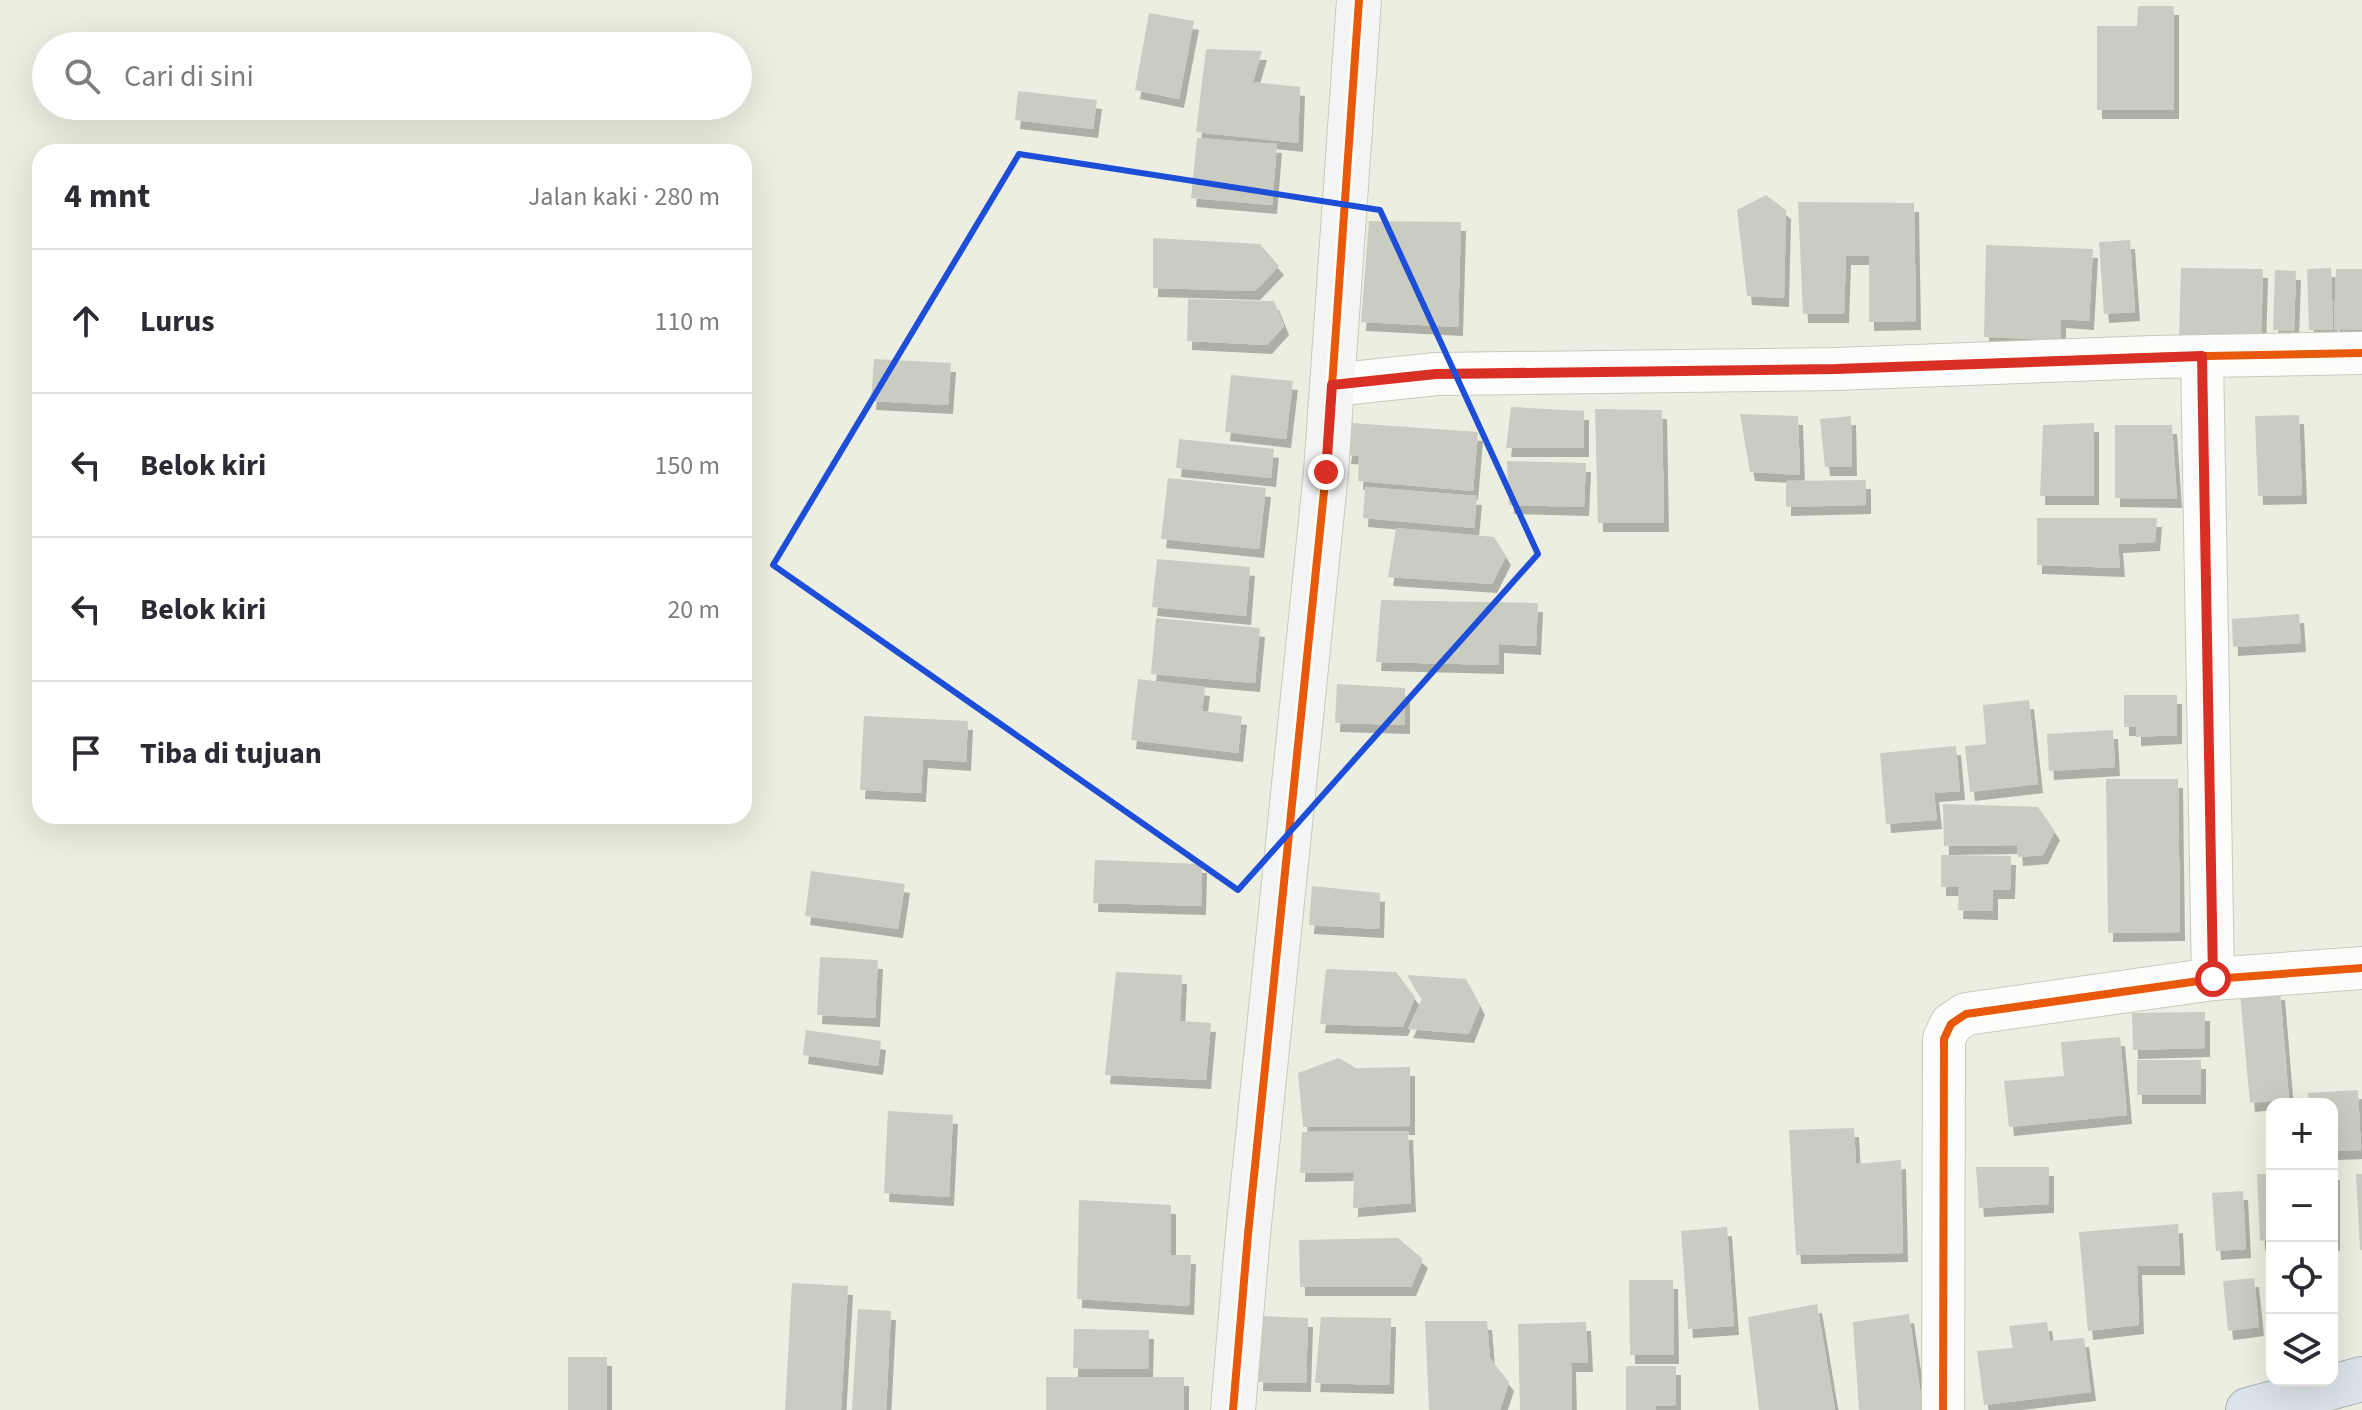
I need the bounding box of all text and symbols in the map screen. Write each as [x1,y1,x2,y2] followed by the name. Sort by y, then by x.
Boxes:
[32,32,752,120] search box
[60,54,104,98] icon: search
[124,55,254,98] text: Cari di sini
[64,172,150,221] text: 4 mnt
[528,178,720,215] text: Jalan kaki · 280 m
[64,299,108,343] icon: ahead
[140,300,215,343] text: Lurus
[654,303,720,340] text: 110 m
[64,443,108,487] icon: left
[140,444,266,487] text: Belok kiri
[654,447,720,484] text: 150 m
[1308,454,1344,490] route end
[64,587,108,631] icon: left
[140,588,266,631] text: Belok kiri
[667,591,720,628] text: 20 m
[64,731,108,775] icon: arrive
[140,732,322,775] text: Tiba di tujuan
[2195,961,2231,997] route start
[2266,1098,2338,1386] map controls
[2266,1098,2338,1170] button: +
[2266,1170,2338,1242] button: −
[2266,1242,2338,1314] button: locate
[2266,1314,2338,1386] button: layers

